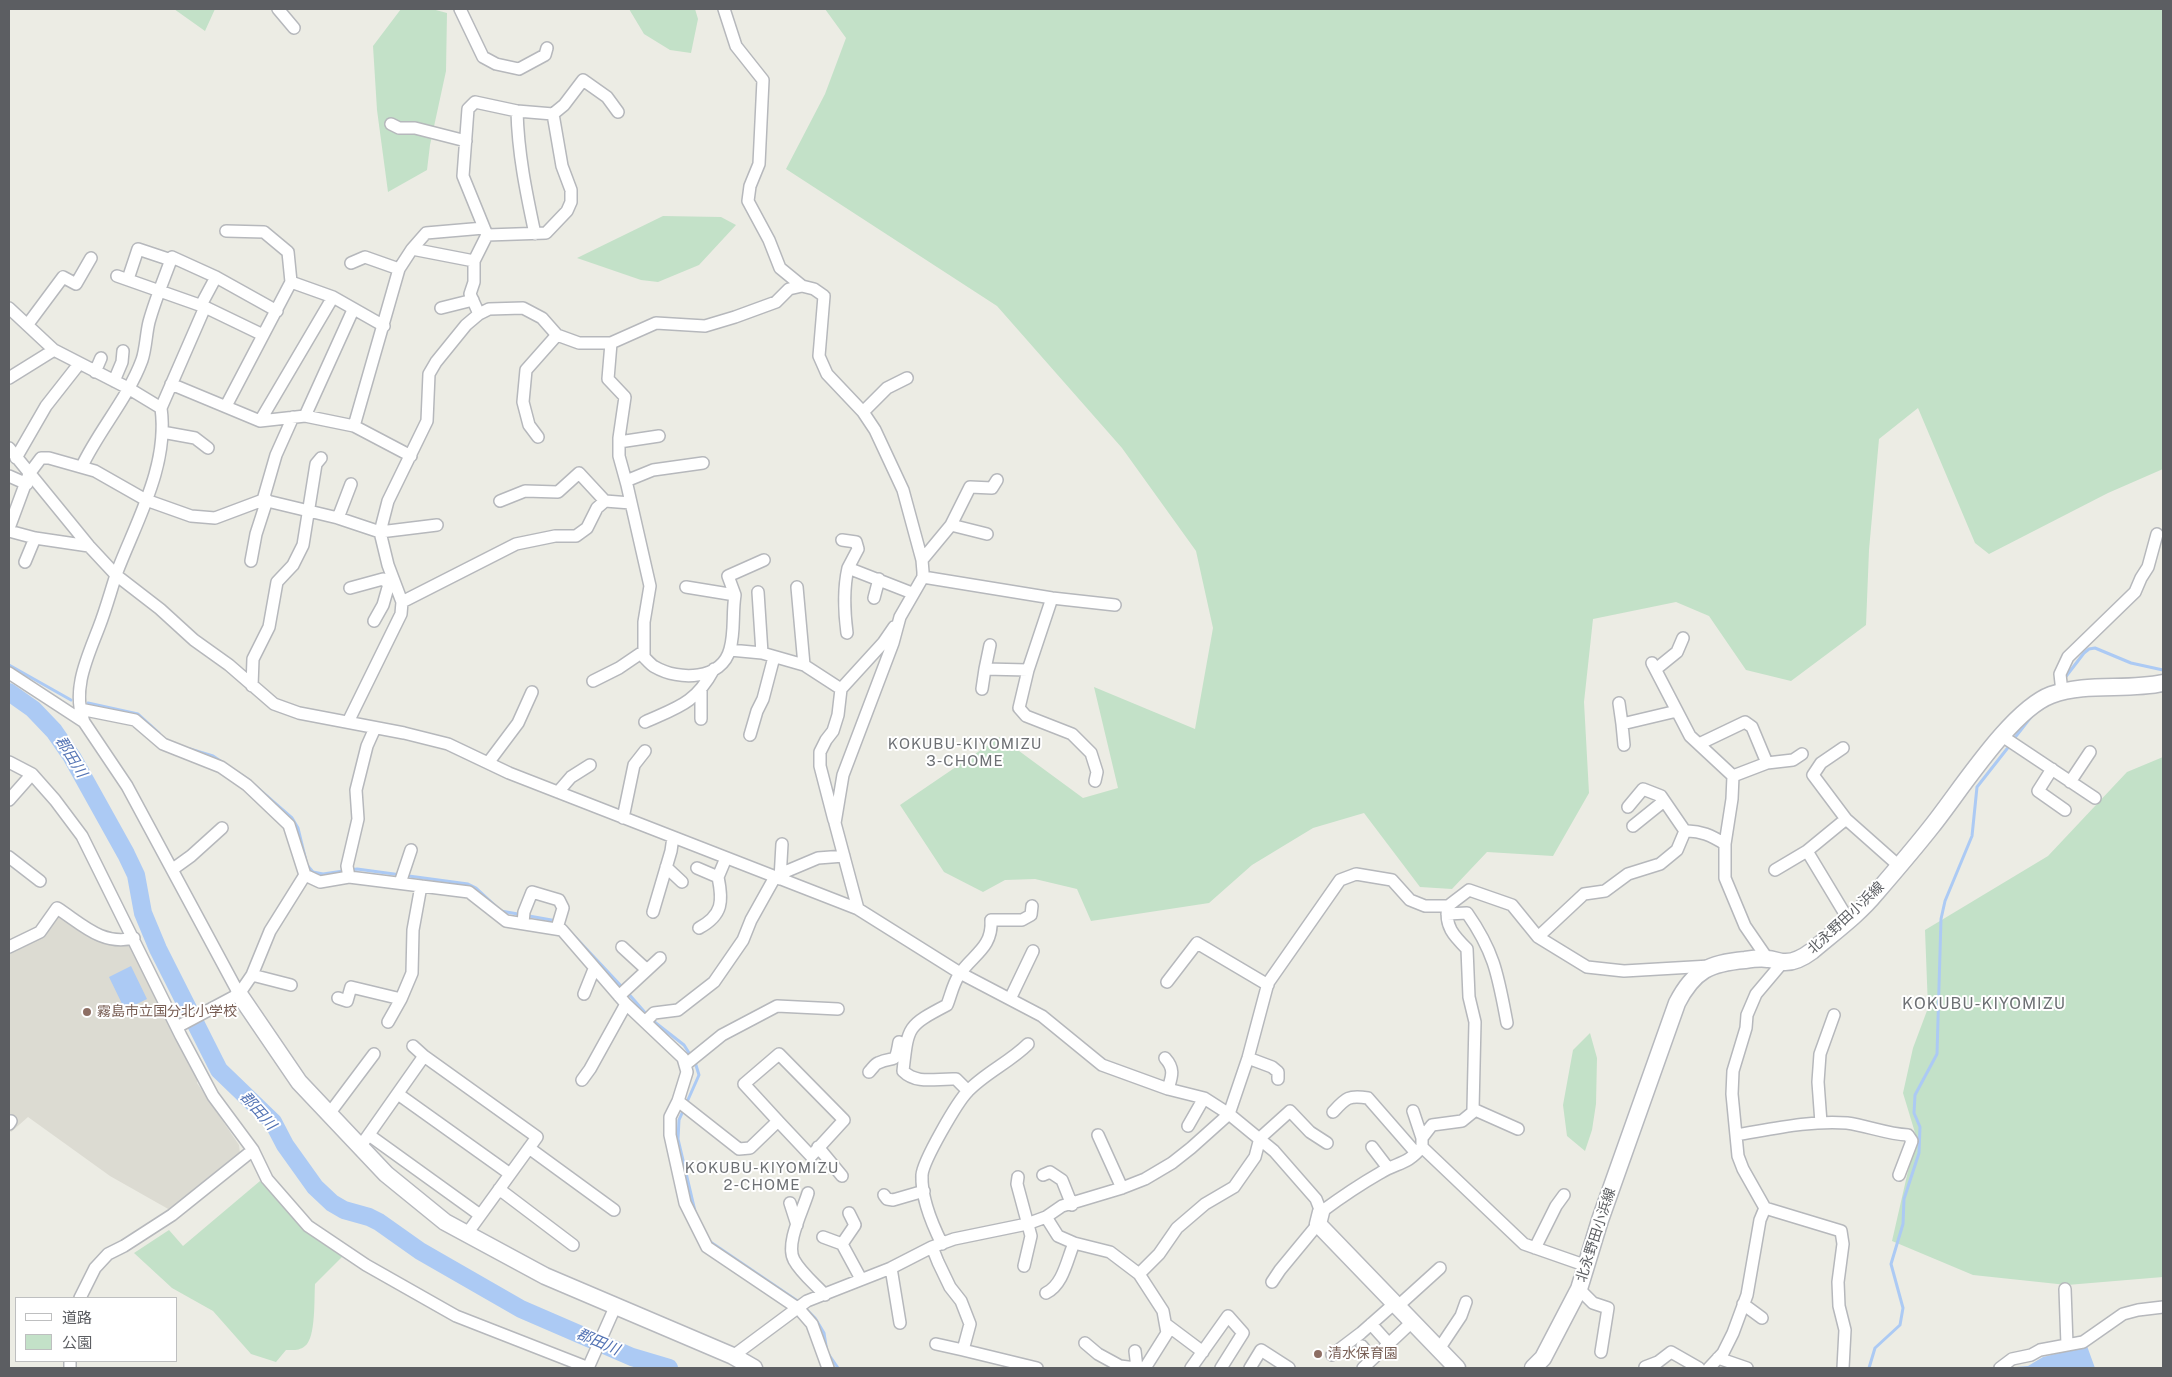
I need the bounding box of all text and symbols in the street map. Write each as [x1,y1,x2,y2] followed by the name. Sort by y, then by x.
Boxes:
[51,733,91,781] water label: 郡田川
[886,735,1044,770] district label: KOKUBU-KIYOMIZU 3-CHOME
[1804,878,1888,958] street label: 北永野田小浜線
[1900,994,2068,1014] district label: KOKUBU-KIYOMIZU
[97,1004,237,1020] place label: 霧島市立国分北小学校
[81,1006,93,1018] marker: 霧島市立国分北小学校
[236,1088,280,1134] water label: 郡田川
[683,1159,841,1194] district label: KOKUBU-KIYOMIZU 2-CHOME
[1573,1186,1619,1284] street label: 北永野田小浜線
[15,1297,178,1362] legend
[62,1309,92,1326] text: 道路
[574,1325,622,1359] water label: 郡田川
[62,1334,92,1351] text: 公園
[1328,1346,1398,1362] place label: 清水保育園
[1312,1348,1324,1360] marker: 清水保育園

